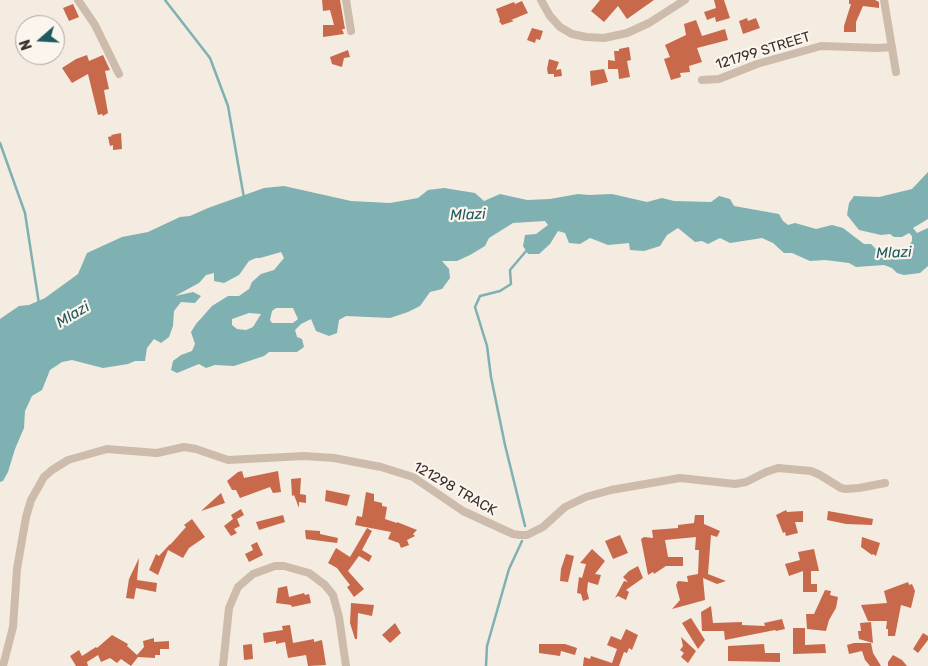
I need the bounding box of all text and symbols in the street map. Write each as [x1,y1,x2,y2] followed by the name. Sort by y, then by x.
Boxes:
[15,15,65,65] north arrow
[714,29,812,73] street label: 121799 STREET
[17,37,36,52] text: N
[450,205,486,225] water label: Mlazi
[876,243,912,263] water label: Mlazi
[53,298,93,332] water label: Mlazi
[410,458,500,520] street label: 121298 TRACK

